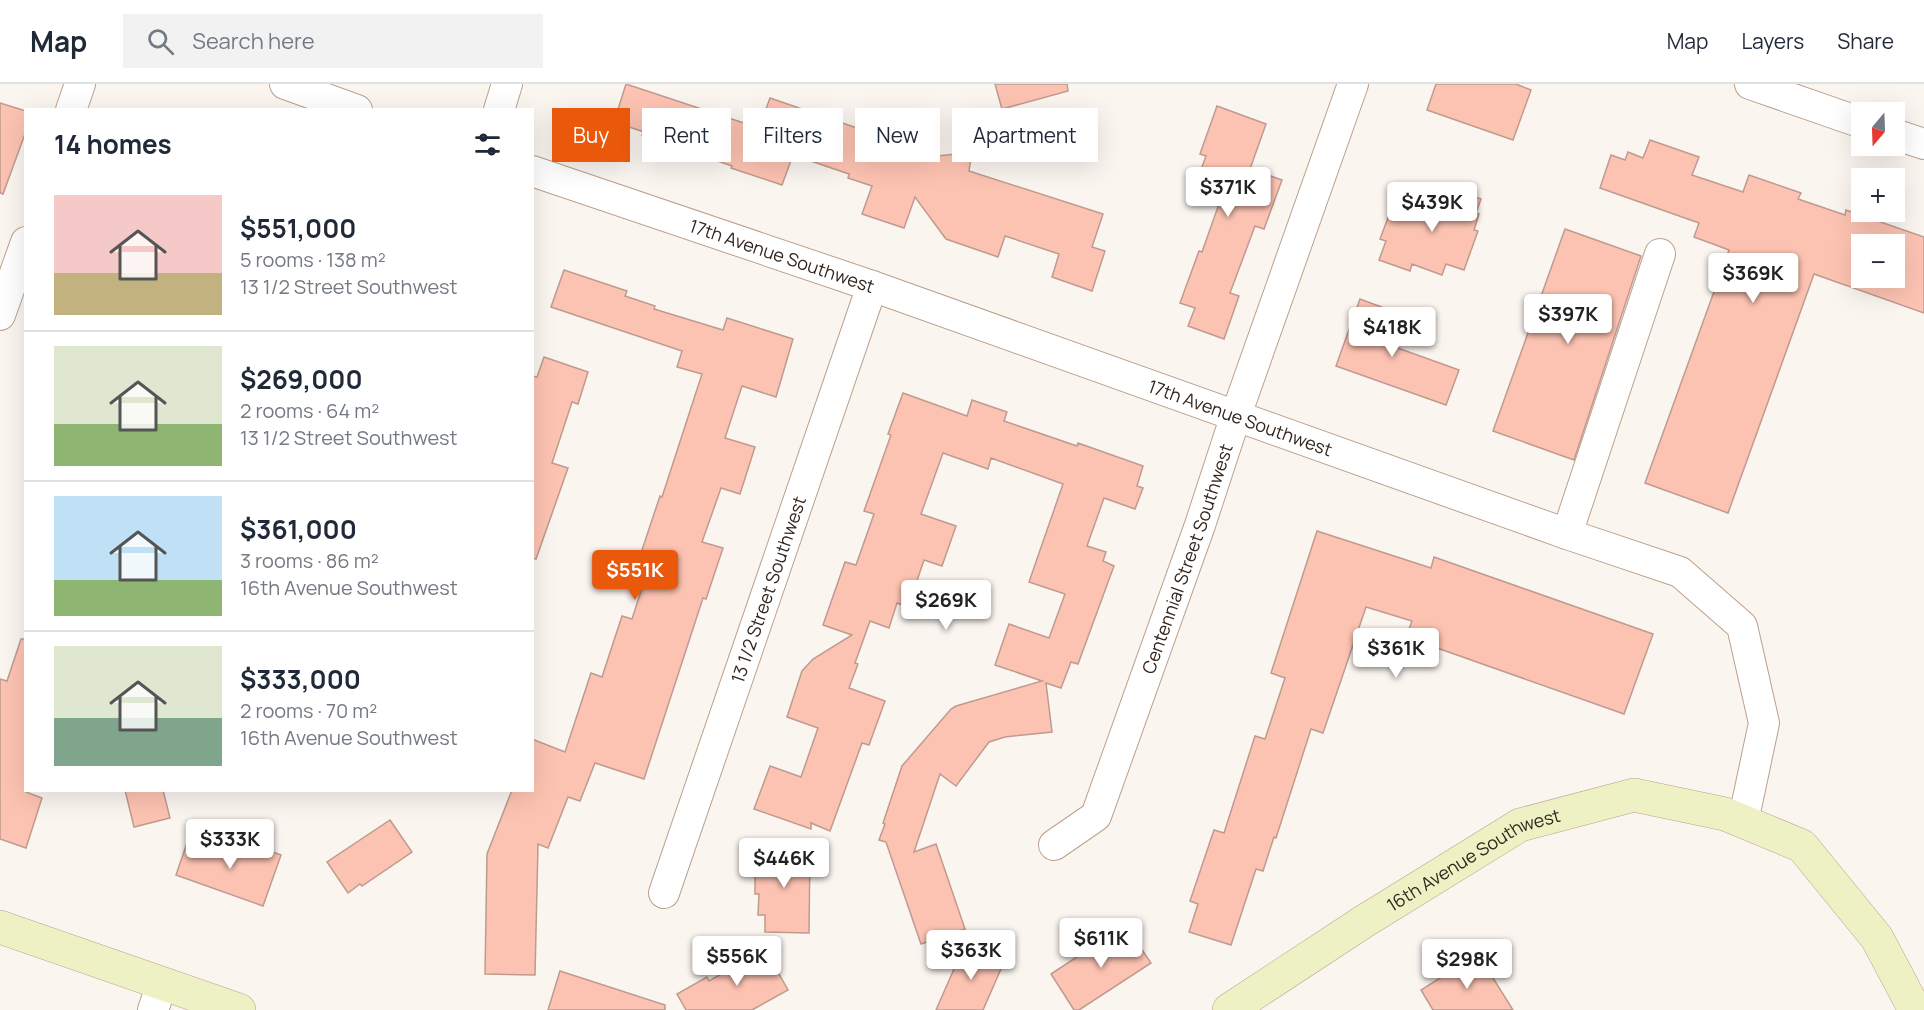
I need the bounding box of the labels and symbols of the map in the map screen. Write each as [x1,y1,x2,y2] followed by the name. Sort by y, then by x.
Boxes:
[1851,102,1905,156] north arrow
[1186,167,1270,218] pin: $371K
[1390,182,1474,233] pin: $439K
[686,213,878,298] street label: 17th Avenue Southwest
[1711,253,1795,304] pin: $369K
[1526,294,1610,345] pin: $397K
[1350,307,1434,358] pin: $418K
[1145,374,1336,461] street label: 17th Avenue Southwest
[1136,441,1238,677] street label: Centennial Street Southwest
[725,493,811,686] street label: 13 1/2 Street Southwest
[593,550,677,601] pin: $551K
[904,580,988,631] pin: $269K
[1354,628,1438,679] pin: $361K
[1382,803,1563,917] street label: 16th Avenue Southwest
[188,819,272,870] pin: $333K
[742,838,826,889] pin: $446K
[1059,918,1143,969] pin: $611K
[929,930,1013,981] pin: $363K
[695,936,779,987] pin: $556K
[1425,939,1509,990] pin: $298K

